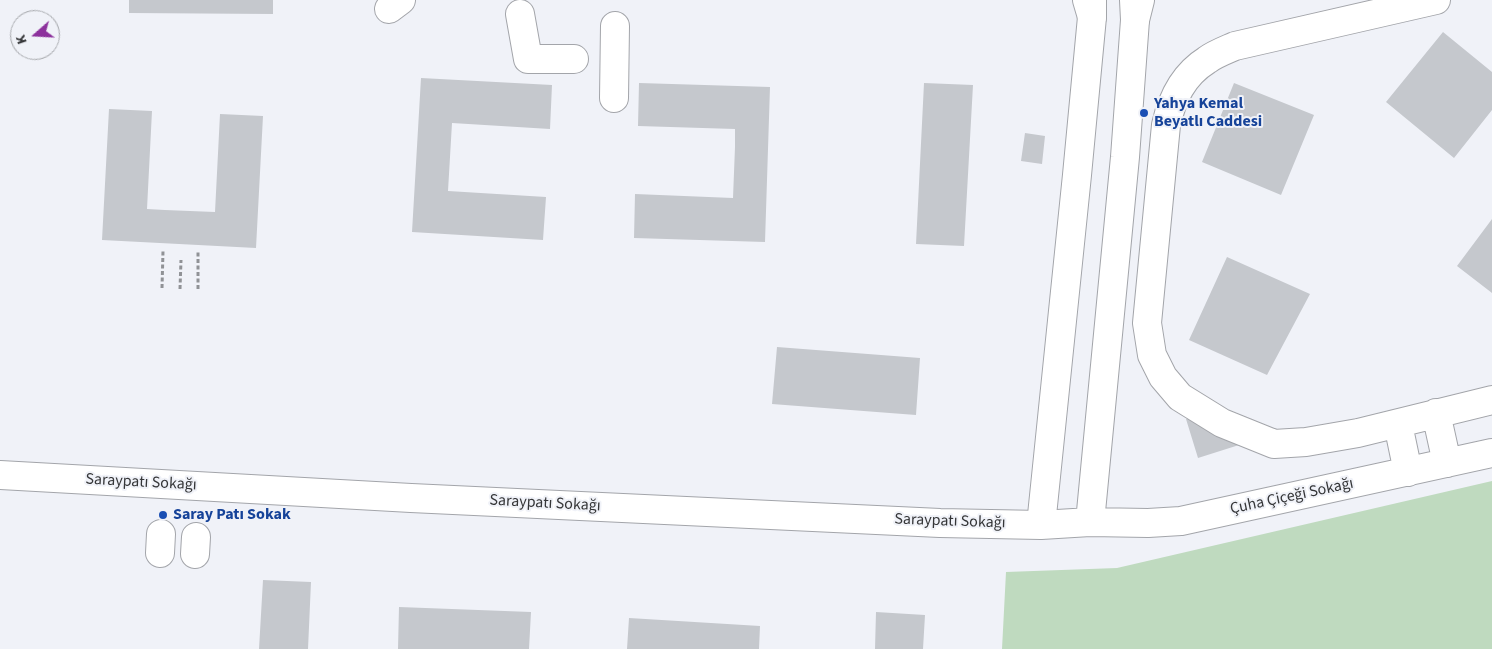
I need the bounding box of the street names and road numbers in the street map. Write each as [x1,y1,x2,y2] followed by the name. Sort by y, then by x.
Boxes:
[85,470,197,496] street label: Saraypatı Sokağı
[1229,475,1355,519] street label: Çuha Çiçeği Sokağı
[489,491,601,517] street label: Saraypatı Sokağı
[894,510,1006,534] street label: Saraypatı Sokağı

